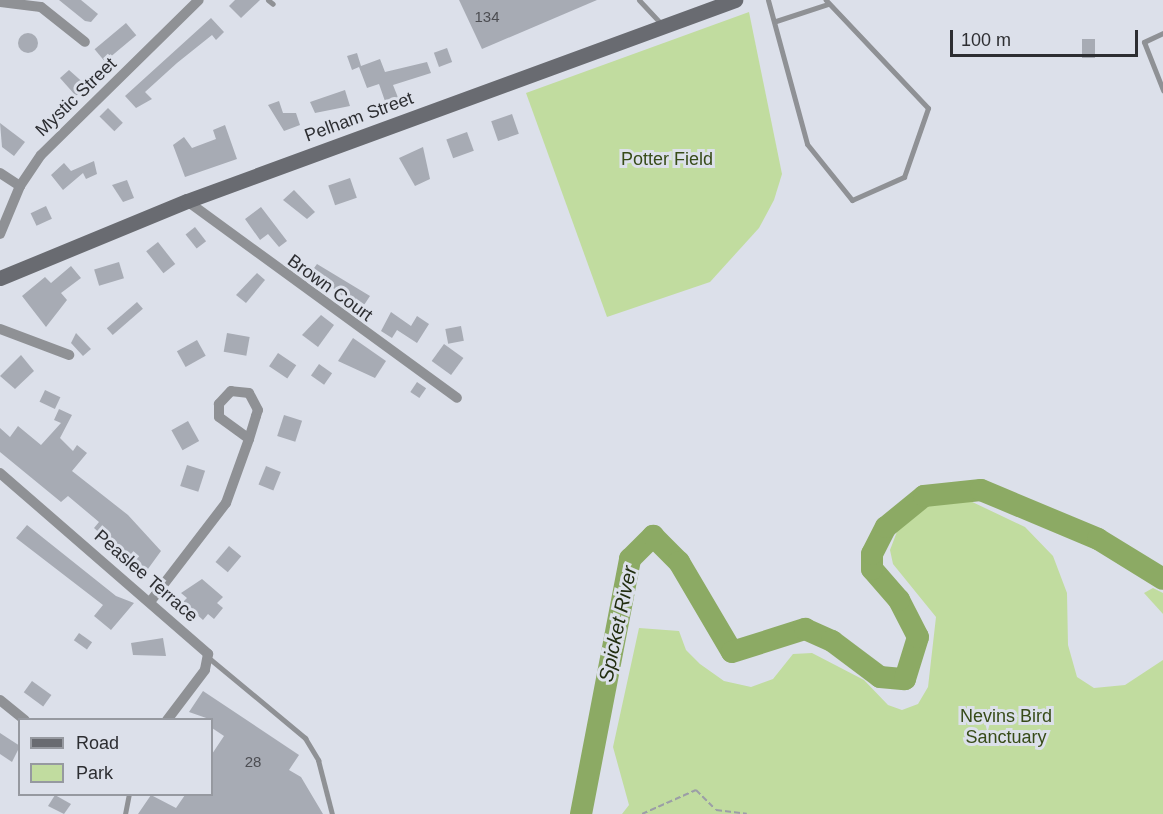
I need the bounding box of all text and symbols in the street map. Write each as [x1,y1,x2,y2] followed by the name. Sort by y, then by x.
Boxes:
[474,8,500,26] house number: 134
[953,18,1140,56] scale bar
[961,30,1011,50] text: 100 m
[31,53,121,141] street label: Mystic Street
[302,87,416,147] street label: Pelham Street
[621,148,713,170] park label: Potter Field
[283,250,377,326] street label: Brown Court
[90,525,202,627] street label: Peaslee Terrace
[594,564,642,684] water label: Spicket River
[960,706,1052,748] park label: Nevins Bird Sanctuary
[18,718,213,796] legend
[76,733,119,753] text: Road
[245,753,261,771] house number: 28
[76,763,113,783] text: Park

